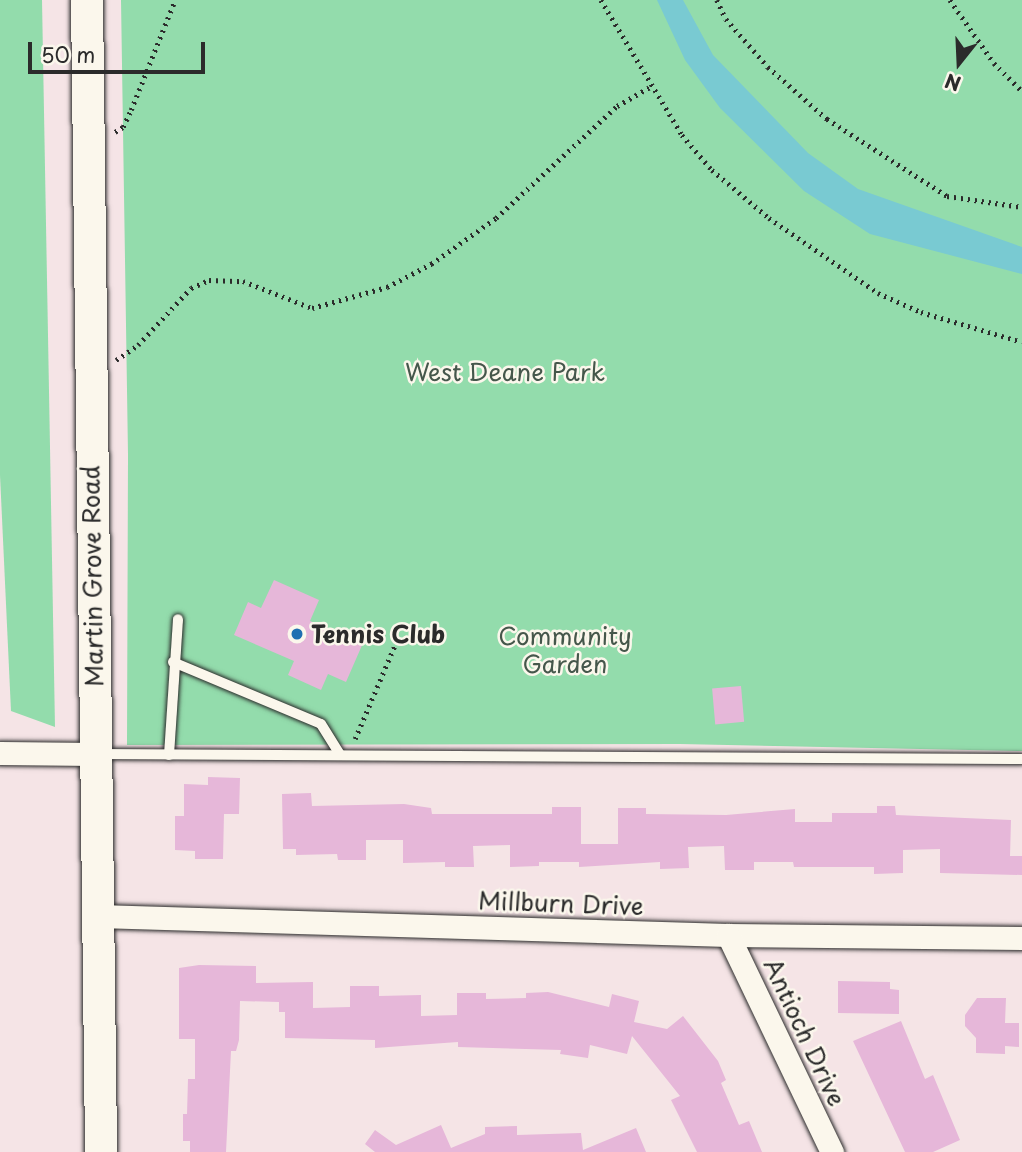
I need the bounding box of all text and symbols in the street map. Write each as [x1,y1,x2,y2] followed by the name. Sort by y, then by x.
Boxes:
[32,28,208,72] scale bar
[924,28,994,98] north arrow
[41,38,95,70] text: 50 m
[941,67,964,99] text: N
[404,358,606,386] park label: West Deane Park
[76,464,108,688] street label: Martin Grove Road
[311,620,446,648] place label: Tennis Club
[498,622,632,678] park label: Community Garden
[289,626,305,642] marker: Tennis Club
[478,886,644,920] street label: Millburn Drive
[758,954,852,1110] street label: Antioch Drive

